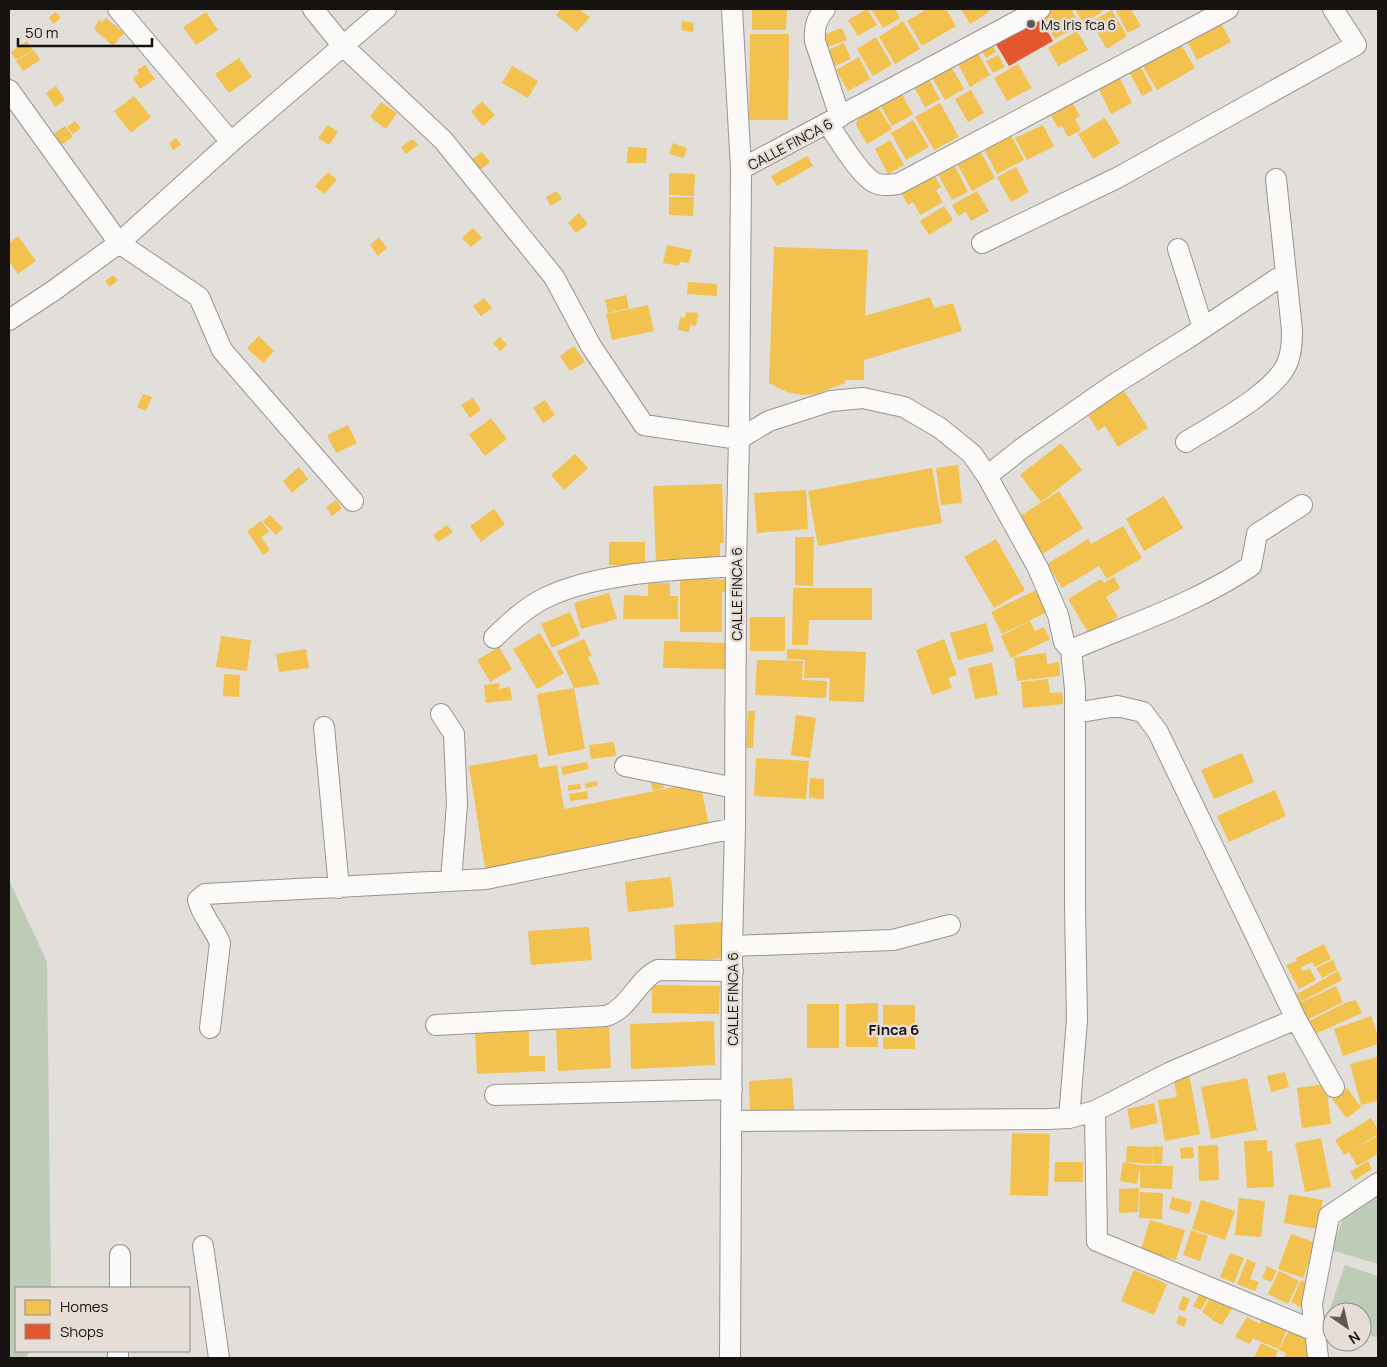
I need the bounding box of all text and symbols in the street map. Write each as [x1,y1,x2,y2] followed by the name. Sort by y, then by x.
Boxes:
[18,15,151,47] scale bar
[1041,15,1116,34] place label: Ms Iris fca 6
[1025,18,1037,30] marker: Ms Iris fca 6
[25,22,59,43] text: 50 m
[744,114,836,174] street label: CALLE FINCA 6
[727,547,746,641] street label: CALLE FINCA 6
[723,952,742,1046] street label: CALLE FINCA 6
[869,1019,919,1040] district label: Finca 6
[15,1287,190,1352] legend
[60,1296,109,1317] text: Homes
[1322,1302,1372,1352] north arrow
[60,1321,104,1342] text: Shops
[1345,1328,1364,1349] text: N

